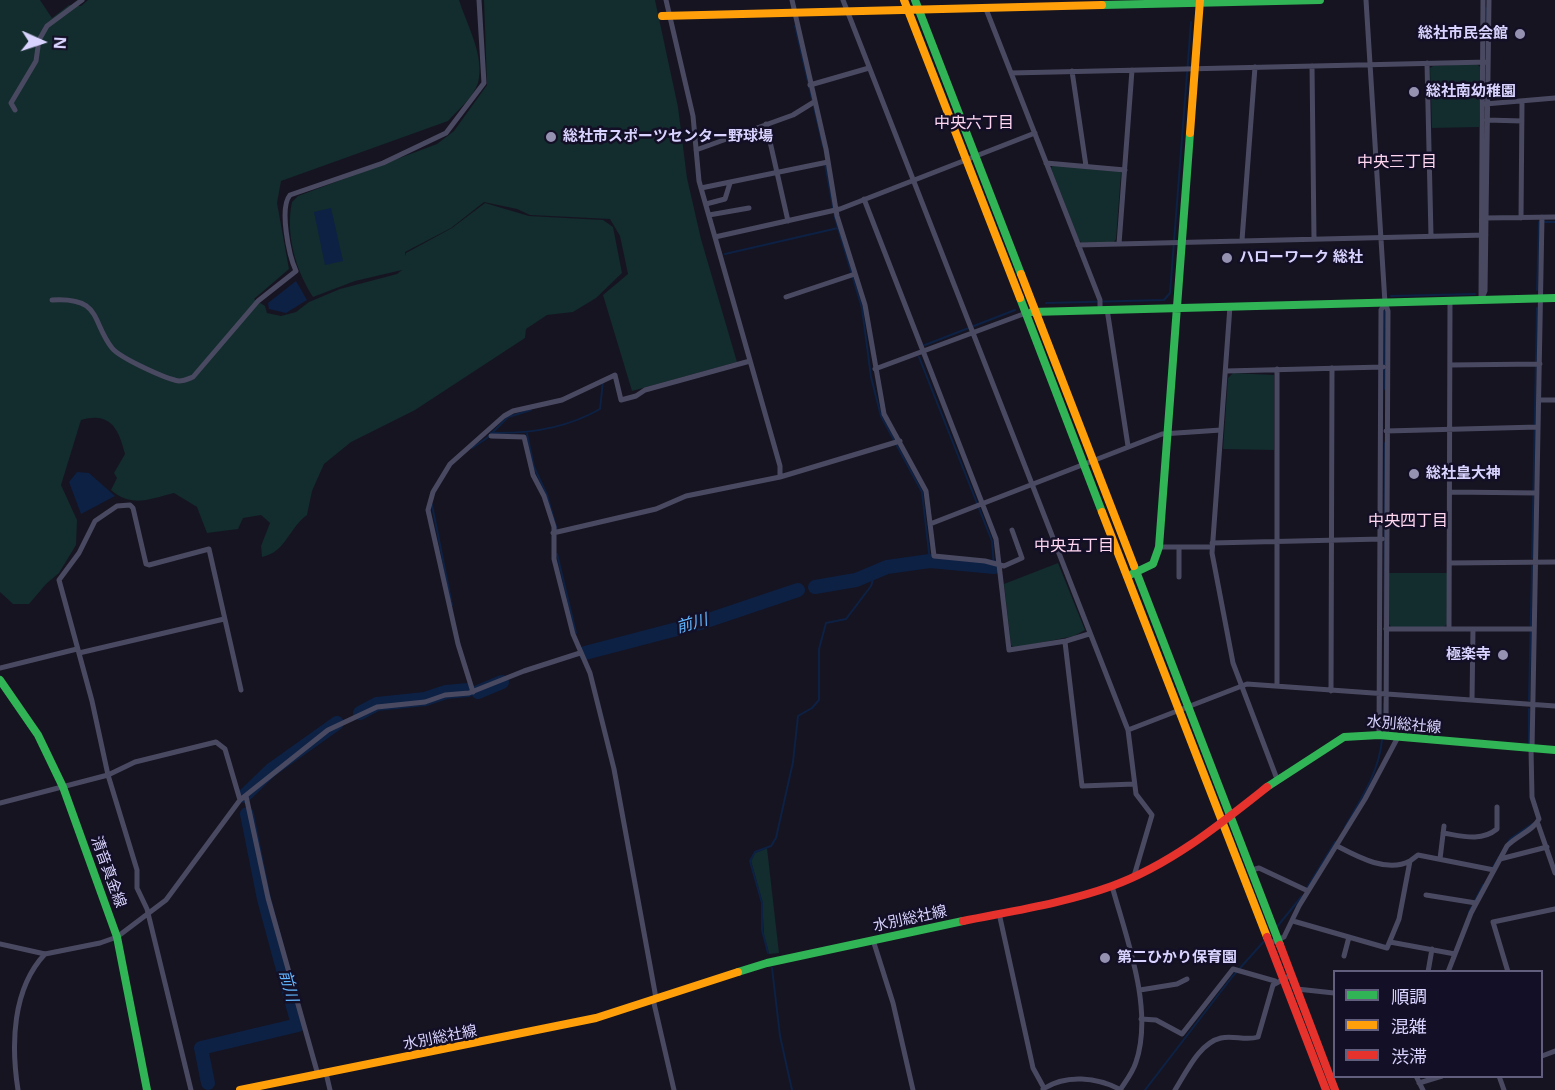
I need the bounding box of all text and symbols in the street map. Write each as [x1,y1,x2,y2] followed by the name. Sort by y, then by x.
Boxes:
[12,12,72,72] north arrow
[1418,25,1508,43] place label: 総社市民会館
[1513,27,1527,41] marker: 総社市民会館
[49,36,71,50] text: N
[1426,83,1516,101] place label: 総社南幼稚園
[1407,85,1421,99] marker: 総社南幼稚園
[934,113,1014,133] district label: 中央六丁目
[563,128,773,146] place label: 総社市スポーツセンター野球場
[544,130,558,144] marker: 総社市スポーツセンター野球場
[1357,152,1437,172] district label: 中央三丁目
[1239,249,1363,267] place label: ハローワーク 総社
[1220,251,1234,265] marker: ハローワーク 総社
[1426,465,1501,483] place label: 総社皇大神
[1407,467,1421,481] marker: 総社皇大神
[1368,511,1448,531] district label: 中央四丁目
[1034,536,1114,556] district label: 中央五丁目
[674,610,710,638] water label: 前川
[1446,646,1491,664] place label: 極楽寺
[1496,648,1510,662] marker: 極楽寺
[1366,713,1442,737] street label: 水別総社線
[87,834,129,910] street label: 清音真金線
[871,902,949,936] street label: 水別総社線
[1117,949,1237,967] place label: 第二ひかり保育園
[1098,951,1112,965] marker: 第二ひかり保育園
[275,968,301,1004] water label: 前川
[1333,970,1543,1078] legend
[1391,984,1427,1008] text: 順調
[1391,1014,1427,1038] text: 混雑
[401,1022,479,1054] street label: 水別総社線
[1391,1044,1427,1068] text: 渋滞

